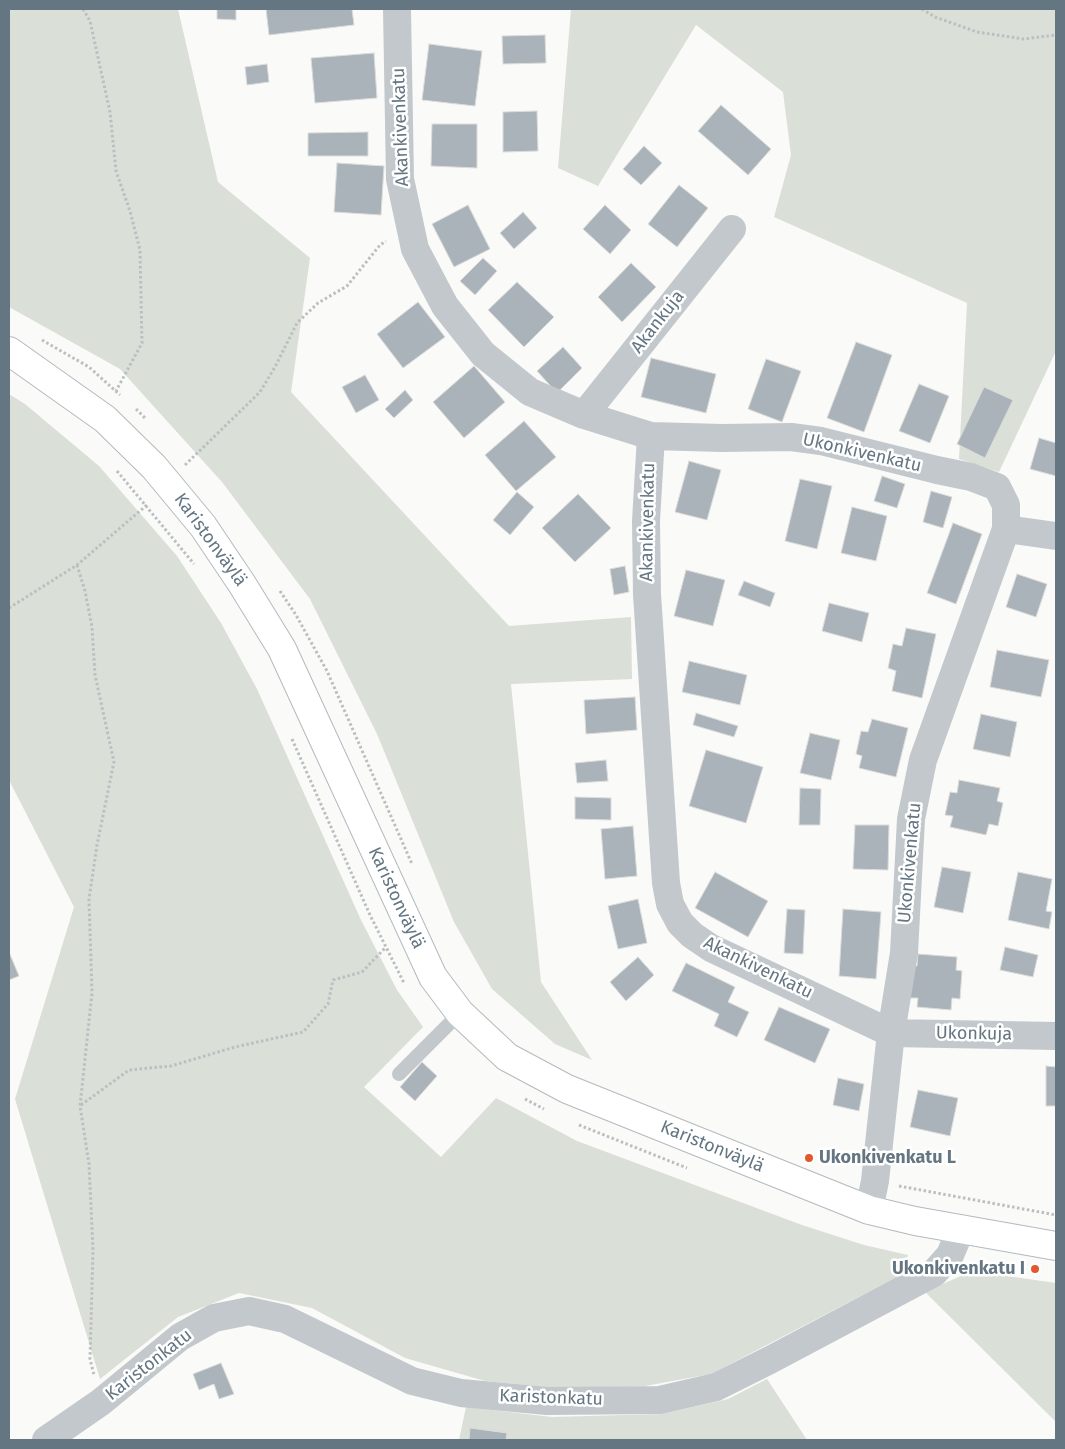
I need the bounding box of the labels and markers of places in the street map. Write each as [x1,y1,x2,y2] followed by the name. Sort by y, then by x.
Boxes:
[819,1147,956,1169] place label: Ukonkivenkatu L
[803,1152,815,1164] marker: Ukonkivenkatu L
[892,1258,1025,1280] place label: Ukonkivenkatu I
[1029,1263,1041,1275] marker: Ukonkivenkatu I

